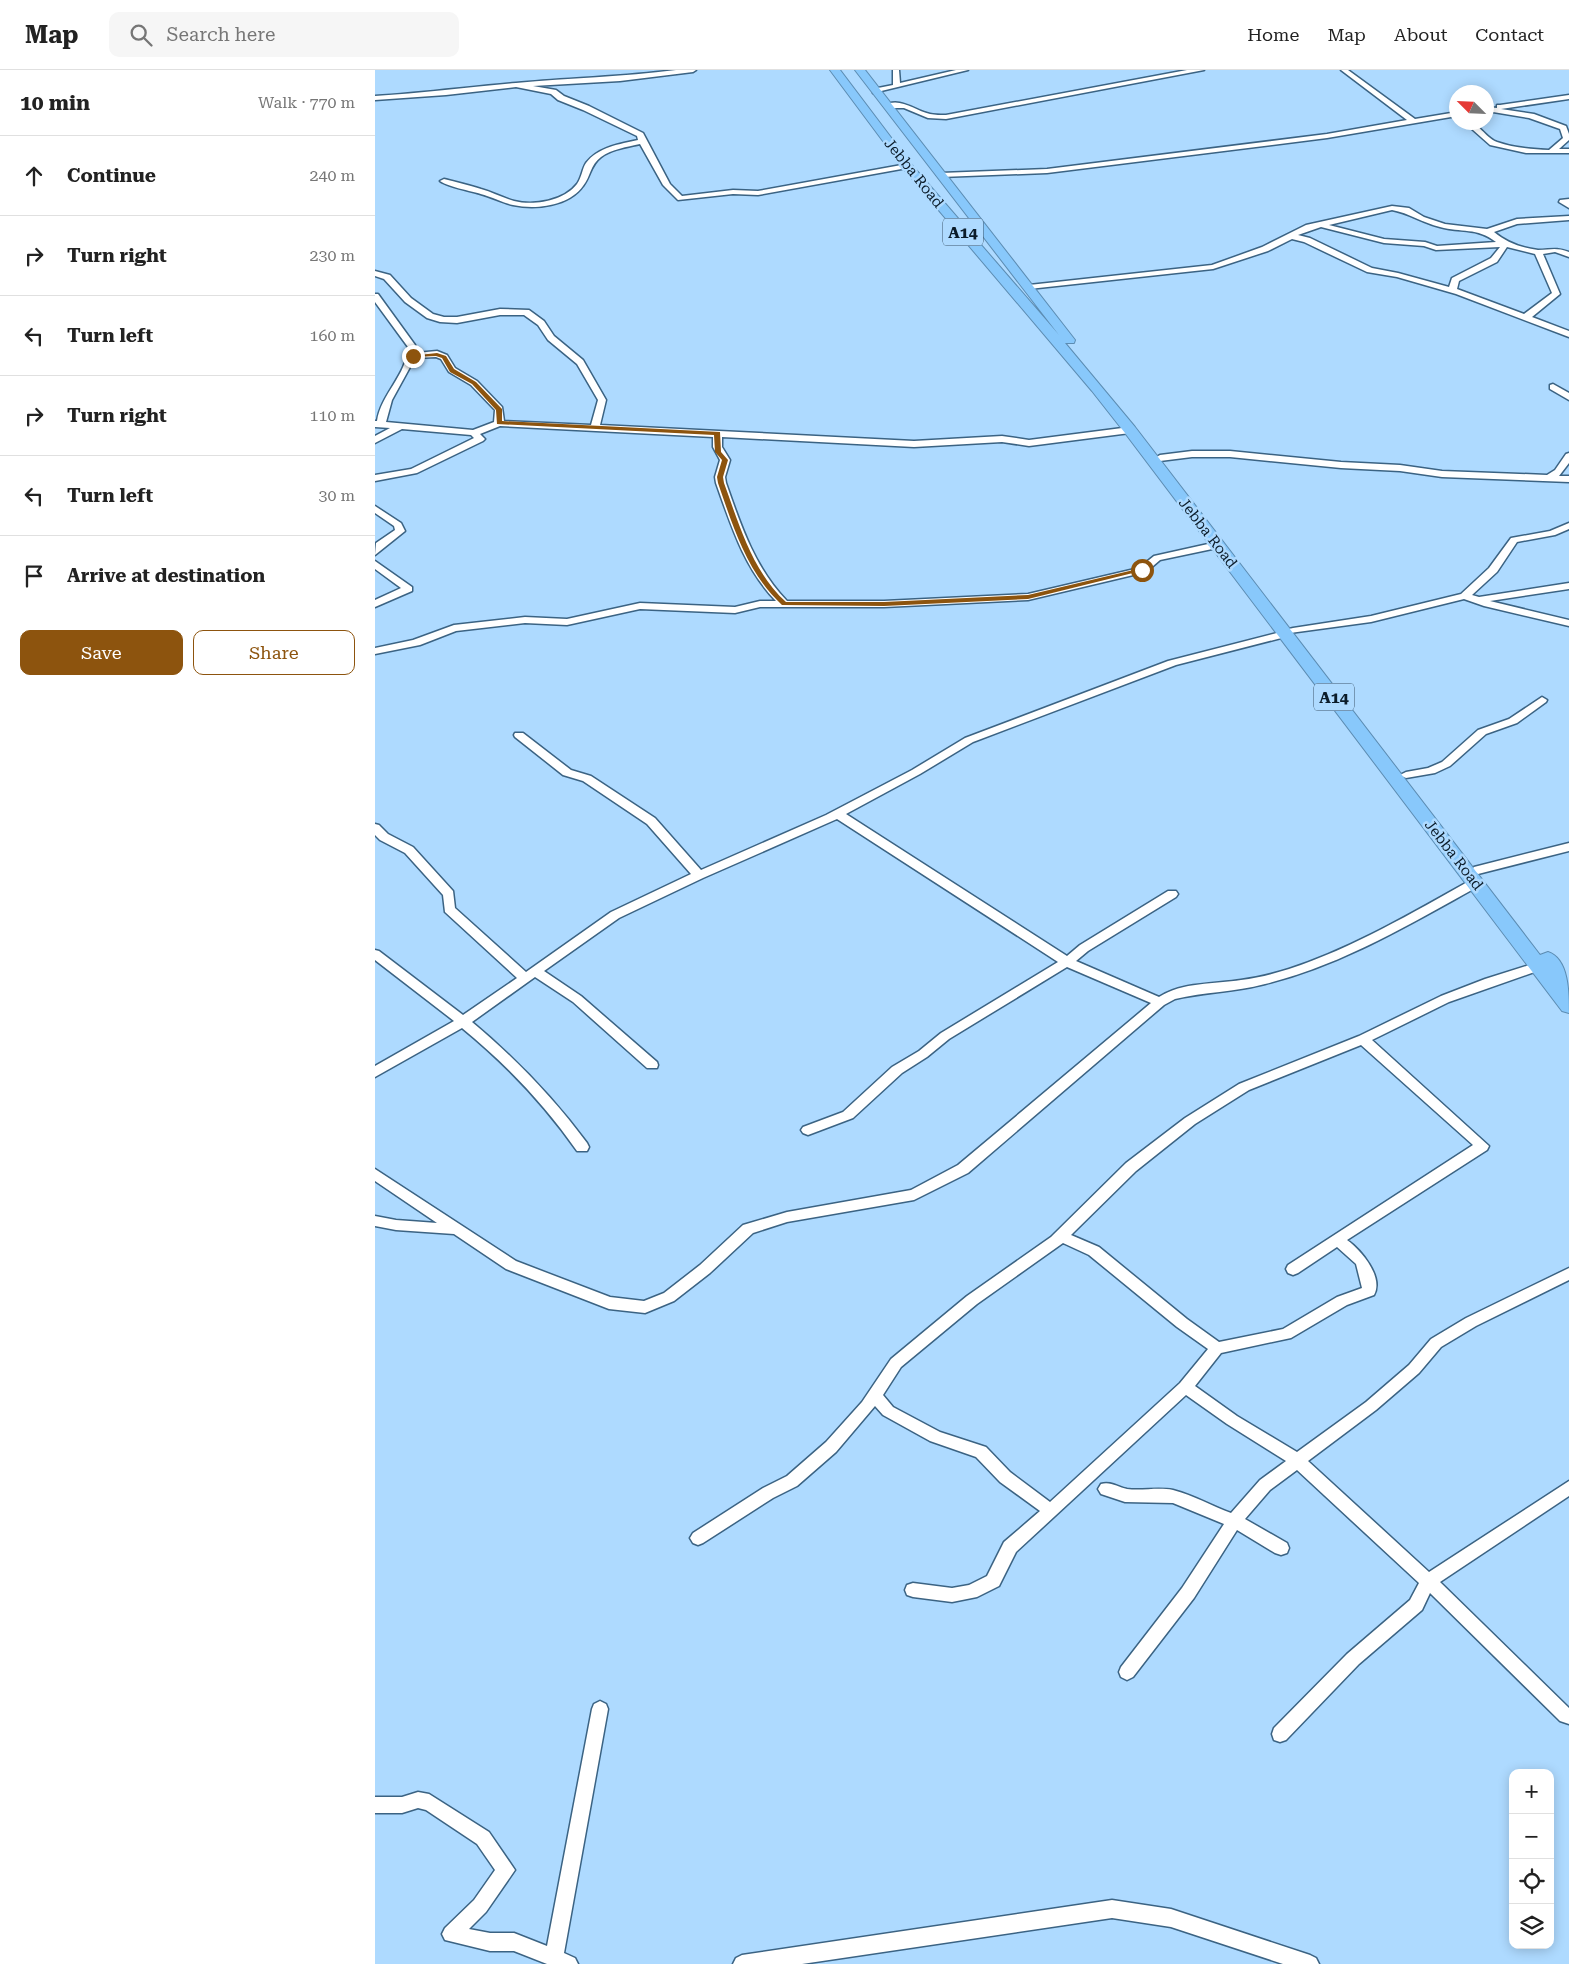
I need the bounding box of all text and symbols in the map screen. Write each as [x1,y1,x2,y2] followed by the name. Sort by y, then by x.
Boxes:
[109,12,459,57] search box
[25,21,79,49] text: Map
[127,21,155,49] icon: search
[167,23,275,46] text: Search here
[1247,24,1299,45] text: Home
[1327,24,1366,45] text: Map
[1394,24,1447,45] text: About
[1475,24,1544,45] text: Contact
[1449,85,1494,130] north arrow
[20,91,90,115] text: 10 min
[258,93,355,112] text: Walk · 770 m
[880,135,948,212] street label: Jebba Road
[20,162,48,190] icon: ahead
[67,164,156,187] text: Continue
[309,166,355,185] text: 240 m
[943,218,983,246] road number: A14
[20,242,48,270] icon: right
[67,244,167,267] text: Turn right
[309,246,355,265] text: 230 m
[20,322,48,350] icon: left
[67,324,153,347] text: Turn left
[309,326,355,345] text: 160 m
[402,345,425,368] route end
[20,402,48,430] icon: right
[67,404,167,427] text: Turn right
[309,406,355,425] text: 110 m
[20,482,48,510] icon: left
[67,484,153,507] text: Turn left
[318,486,355,505] text: 30 m
[1175,494,1241,572] street label: Jebba Road
[1131,559,1154,582] route start
[20,562,48,590] icon: arrive
[67,564,265,587] text: Arrive at destination
[20,630,183,675] button: Save
[193,630,355,675] button: Share
[1314,684,1354,710] road number: A14
[1421,816,1487,894] street label: Jebba Road
[1509,1769,1554,1949] map controls
[1509,1769,1554,1814] button: +
[1509,1814,1554,1859] button: −
[1509,1859,1554,1904] button: locate
[1509,1904,1554,1949] button: layers

